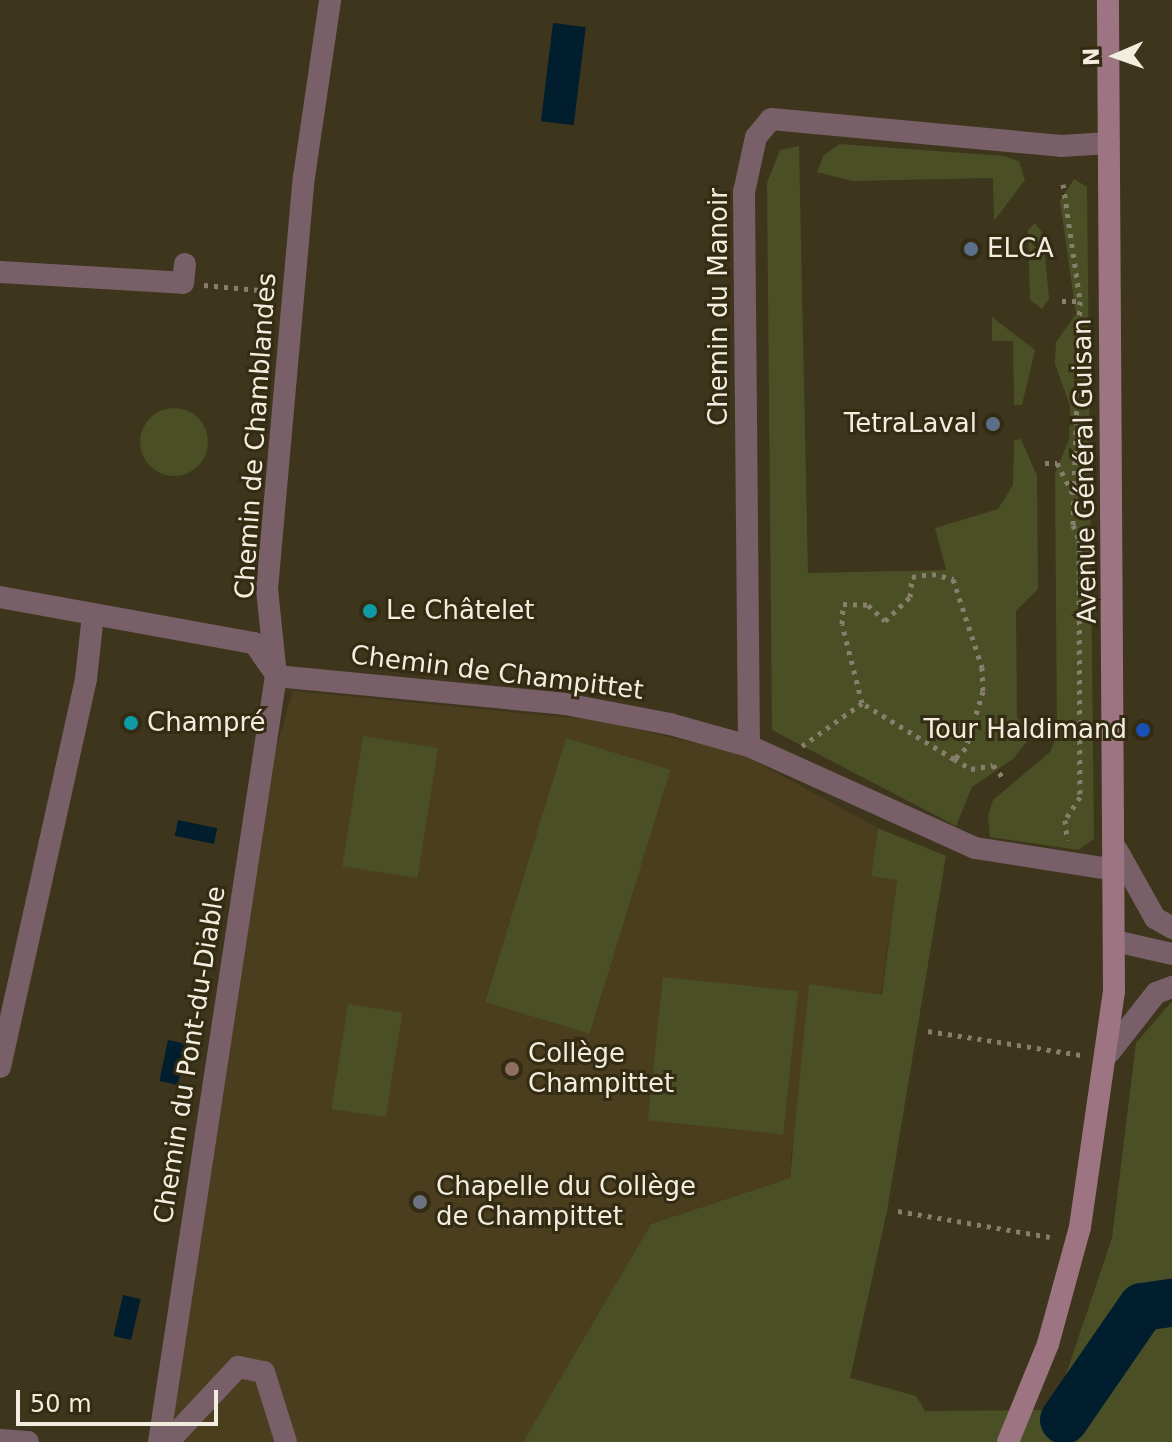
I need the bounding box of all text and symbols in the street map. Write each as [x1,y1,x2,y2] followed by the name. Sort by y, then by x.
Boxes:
[1076,16,1156,96] north arrow
[1079,47,1104,67] text: N
[703,188,735,426] street label: Chemin du Manoir
[987,233,1054,265] place label: ELCA
[962,240,980,258] marker: ELCA
[229,272,283,600] street label: Chemin de Chamblandes
[1067,318,1103,624] street label: Avenue Général Guisan
[844,408,977,440] place label: TetraLaval
[984,415,1002,433] marker: TetraLaval
[386,595,534,627] place label: Le Châtelet
[361,602,379,620] marker: Le Châtelet
[349,640,645,706] street label: Chemin de Champittet
[147,707,266,739] place label: Champré
[122,714,140,732] marker: Champré
[924,714,1127,746] place label: Tour Haldimand
[1134,721,1152,739] marker: Tour Haldimand
[148,884,232,1226] street label: Chemin du Pont-du-Diable
[528,1038,674,1100] place label: Collège Champittet
[503,1060,521,1078] marker: Collège Champittet
[436,1171,696,1232] place label: Chapelle du Collège de Champittet
[411,1193,429,1211] marker: Chapelle du Collège de Champittet
[20,1374,222,1424] scale bar
[30,1390,92,1418] text: 50 m

